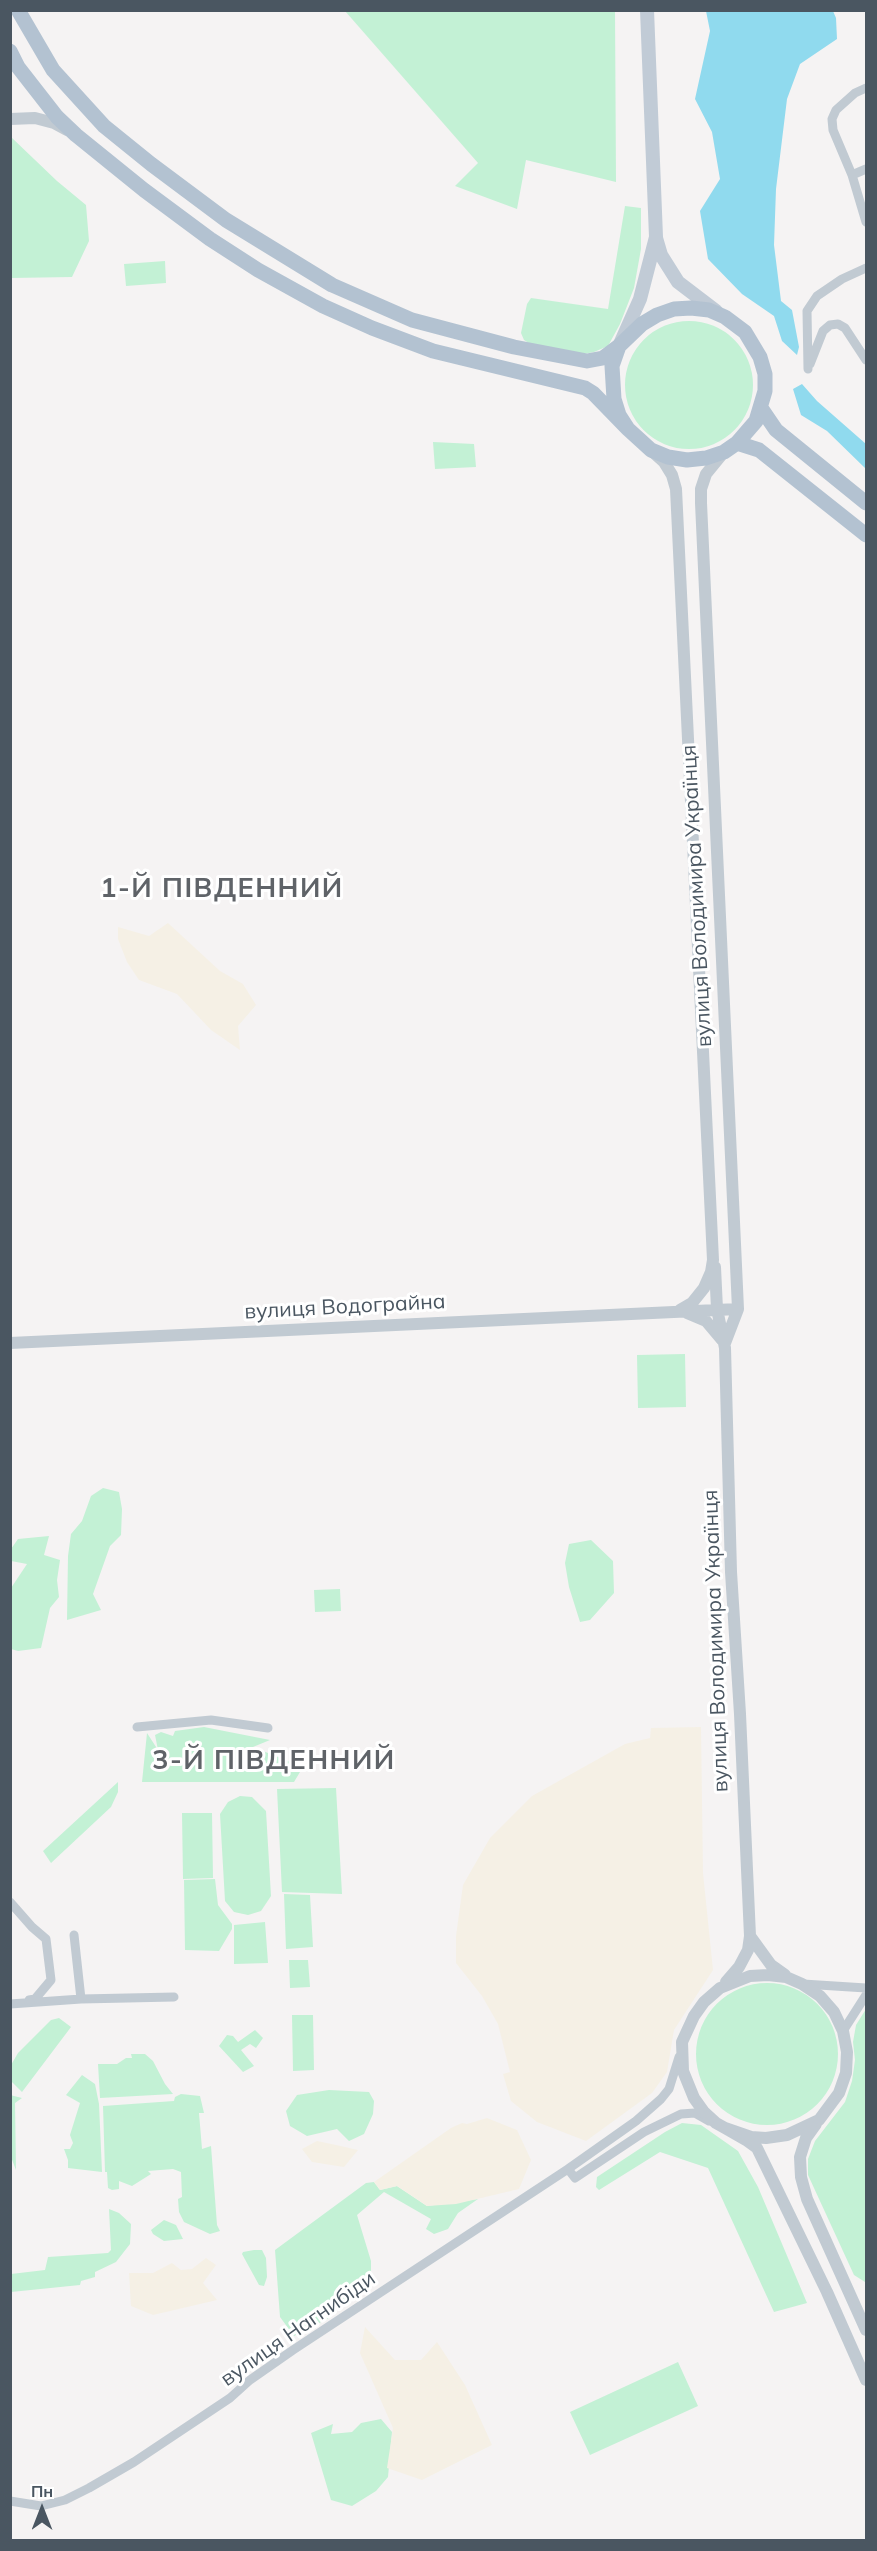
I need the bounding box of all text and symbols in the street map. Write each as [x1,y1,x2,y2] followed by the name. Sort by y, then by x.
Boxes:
[676,744,718,1048] street label: вулиця Володимира Українця
[100,873,344,905] district label: 1-Й ПІВДЕННИЙ
[244,1289,446,1325] street label: вулиця Водограйна
[698,1489,734,1793] street label: вулиця Володимира Українця
[152,1745,396,1777] district label: 3-Й ПІВДЕННИЙ
[216,2266,380,2392] street label: вулиця Нагнибіди
[12,2479,72,2539] north arrow
[31,2481,53,2501] text: Пн

